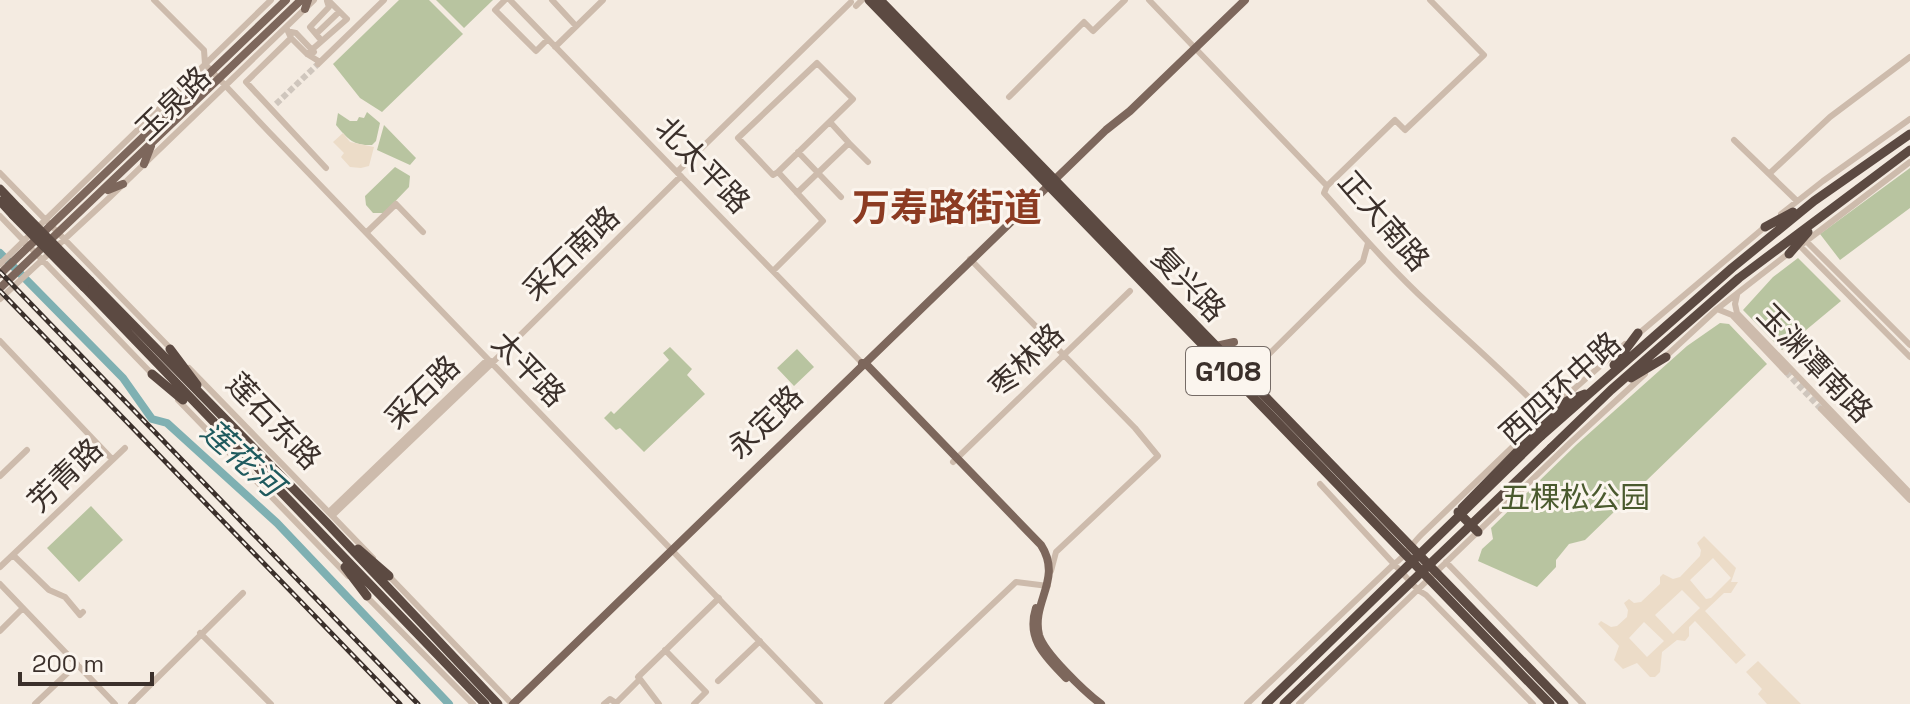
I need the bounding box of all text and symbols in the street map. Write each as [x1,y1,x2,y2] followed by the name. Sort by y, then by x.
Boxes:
[127,58,219,148] street label: 玉泉路
[647,108,759,222] street label: 北太平路
[1330,163,1438,279] street label: 正大南路
[852,184,1042,232] district label: 万寿路街道
[514,197,628,309] street label: 采石南路
[1144,238,1234,330] street label: 复兴路
[1749,296,1881,430] street label: 玉渊潭南路
[980,315,1072,405] street label: 枣林路
[484,323,574,415] street label: 太平路
[1491,323,1629,453] street label: 西四环中路
[376,347,468,437] street label: 采石路
[1186,347,1270,395] road number: G108
[218,364,330,478] street label: 莲石东路
[719,377,811,467] street label: 永定路
[193,411,296,509] water label: 莲花河
[19,430,111,520] street label: 芳青路
[1500,478,1650,517] park label: 五棵松公园
[20,636,152,686] scale bar
[32,648,104,679] text: 200 m

